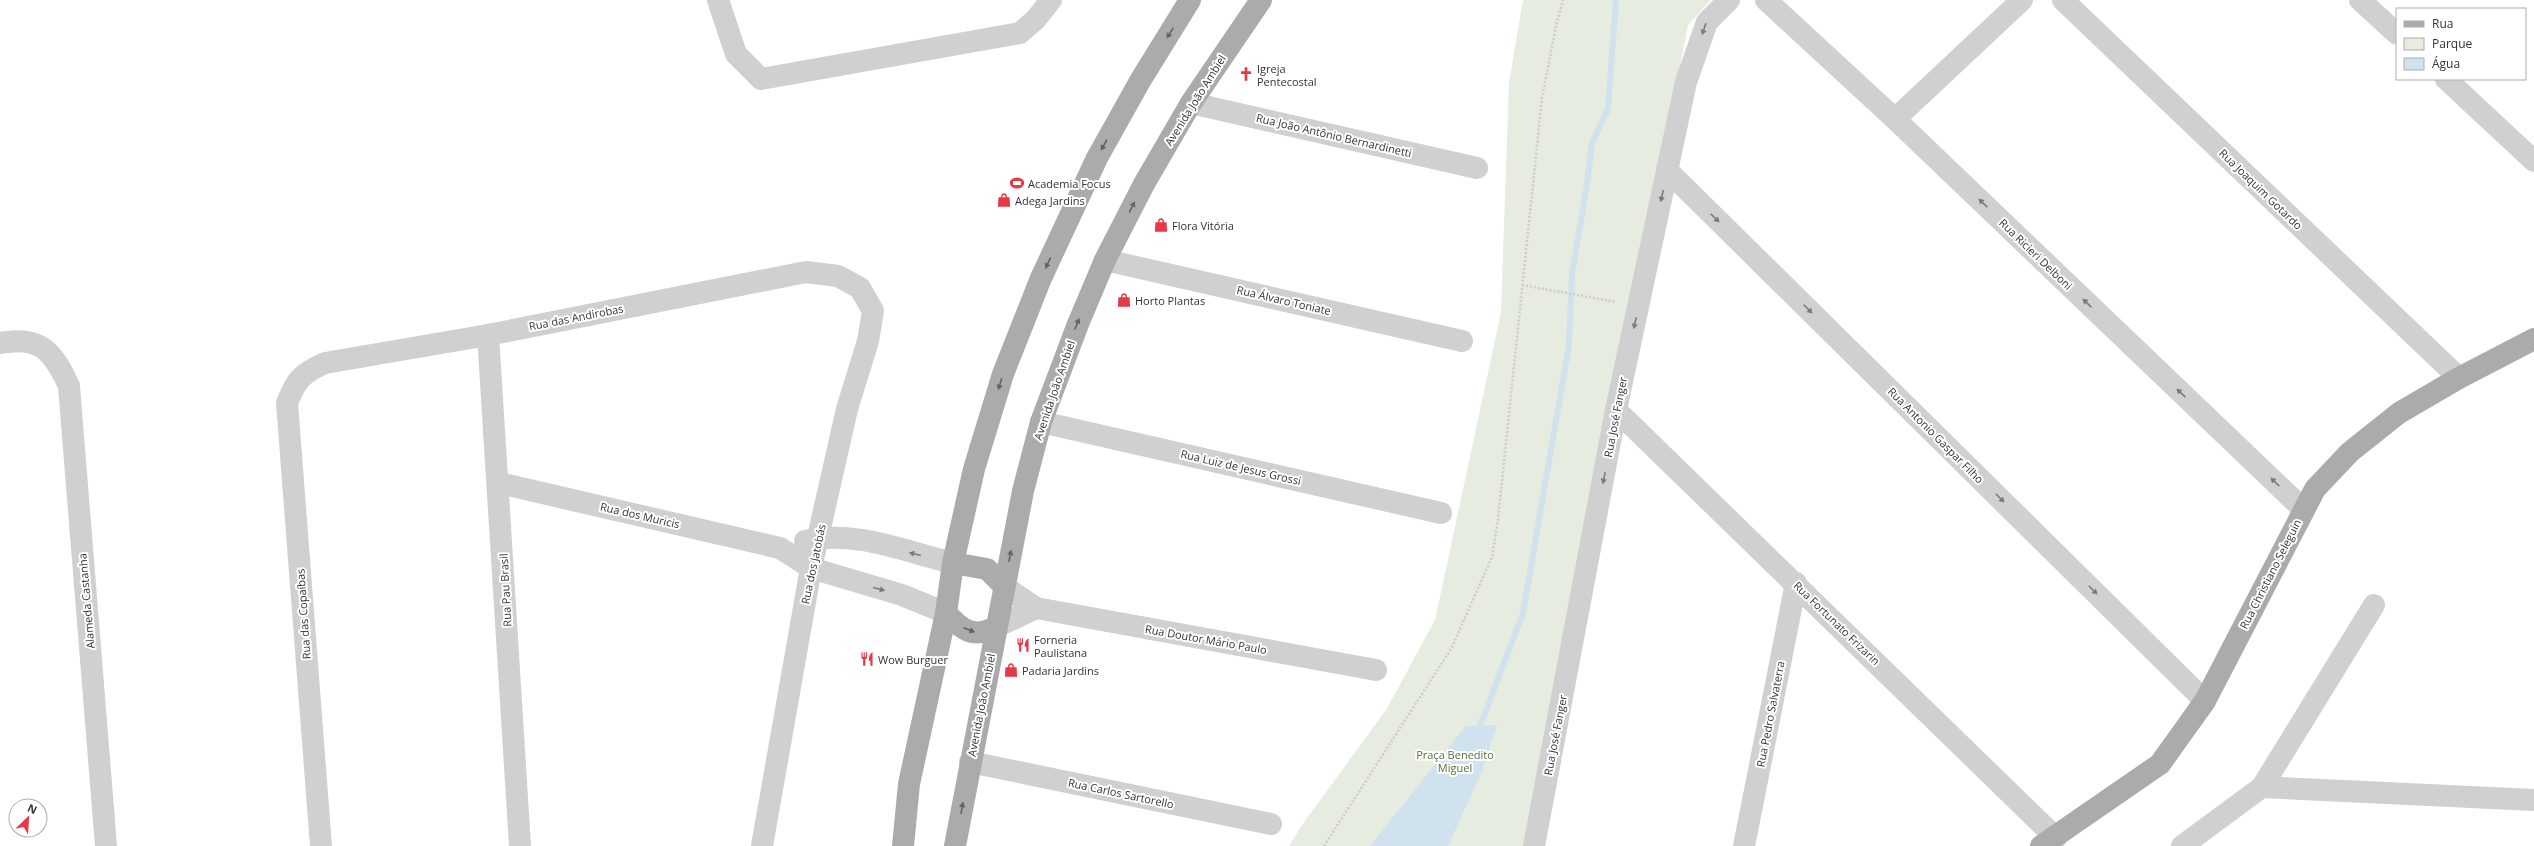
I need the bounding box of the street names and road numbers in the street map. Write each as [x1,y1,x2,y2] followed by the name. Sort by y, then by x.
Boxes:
[1161,52,1229,148] street label: Avenida João Ambiel
[1255,110,1413,160] street label: Rua João Antônio Bernardinetti
[2216,145,2306,233] street label: Rua Joaquim Gotardo
[1996,215,2076,293] street label: Rua Ricieri Delboni
[1235,282,1333,318] street label: Rua Álvaro Toniate
[528,300,624,334] street label: Rua das Andirobas
[1030,338,1078,442] street label: Avenida João Ambiel
[1600,375,1630,458] street label: Rua José Fanger
[1885,384,1987,486] street label: Rua Antonio Gaspar Filho
[1179,446,1303,488] street label: Rua Luiz de Jesus Grossi
[599,499,681,531] street label: Rua dos Muricis
[2236,517,2304,631] street label: Rua Christiano Seleguin
[797,523,829,605] street label: Rua dos Jatobás
[74,553,98,649] street label: Alameda Castanha
[496,553,514,627] street label: Rua Pau Brasil
[292,568,314,660] street label: Rua das Copaíbas
[1791,578,1883,668] street label: Rua Fortunato Frizarin
[1144,621,1268,657] street label: Rua Doutor Mário Paulo
[964,652,998,758] street label: Avenida João Ambiel
[1752,660,1788,768] street label: Rua Pedro Salvaterra
[1540,693,1570,776] street label: Rua José Fanger
[1067,774,1176,812] street label: Rua Carlos Sartorello

